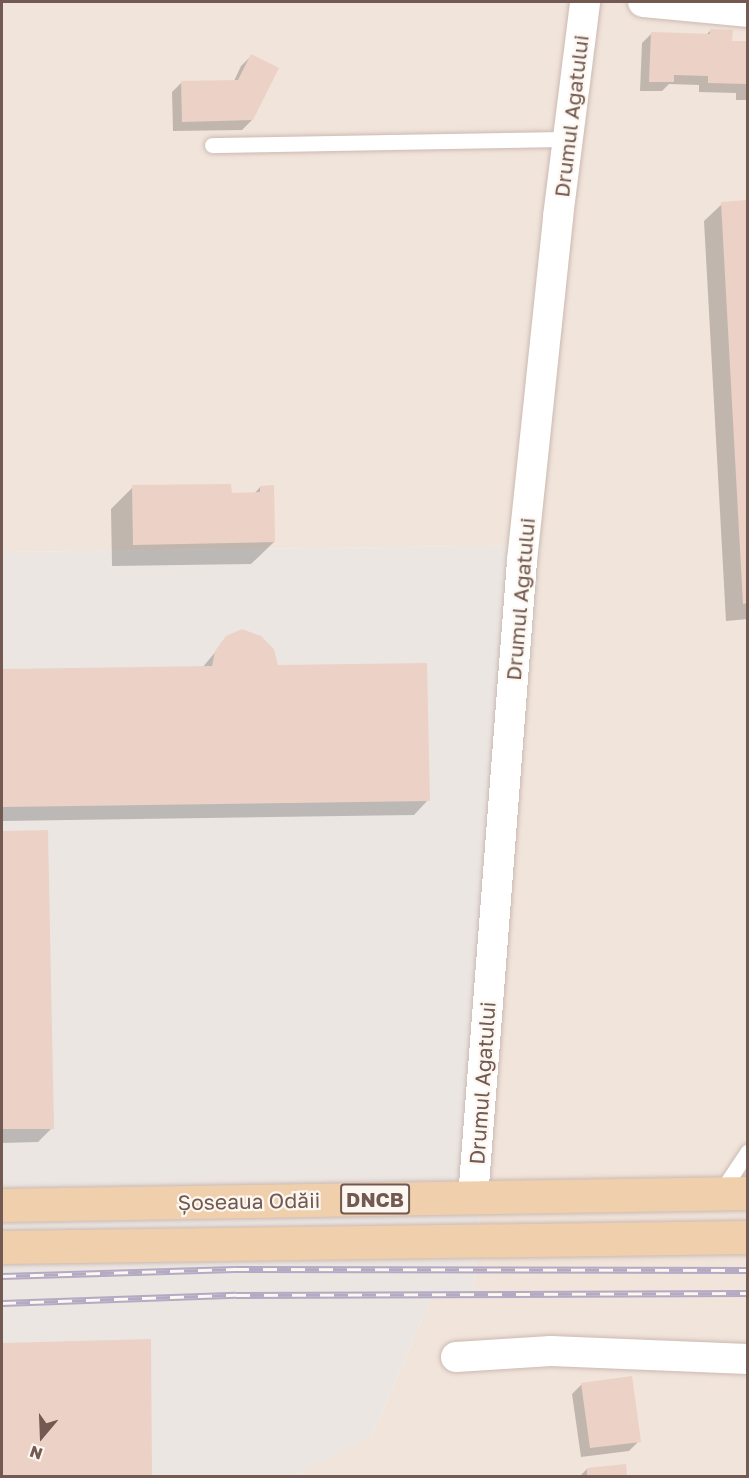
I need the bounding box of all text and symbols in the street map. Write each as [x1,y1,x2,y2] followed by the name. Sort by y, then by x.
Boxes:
[549,33,593,199] street label: Drumul Agatului
[500,516,540,682] street label: Drumul Agatului
[464,1001,500,1165] street label: Drumul Agatului
[339,1182,411,1216] road number: DNCB
[177,1187,321,1215] street label: Șoseaua Odăii
[12,1406,72,1466] north arrow
[27,1442,45,1464] text: N

